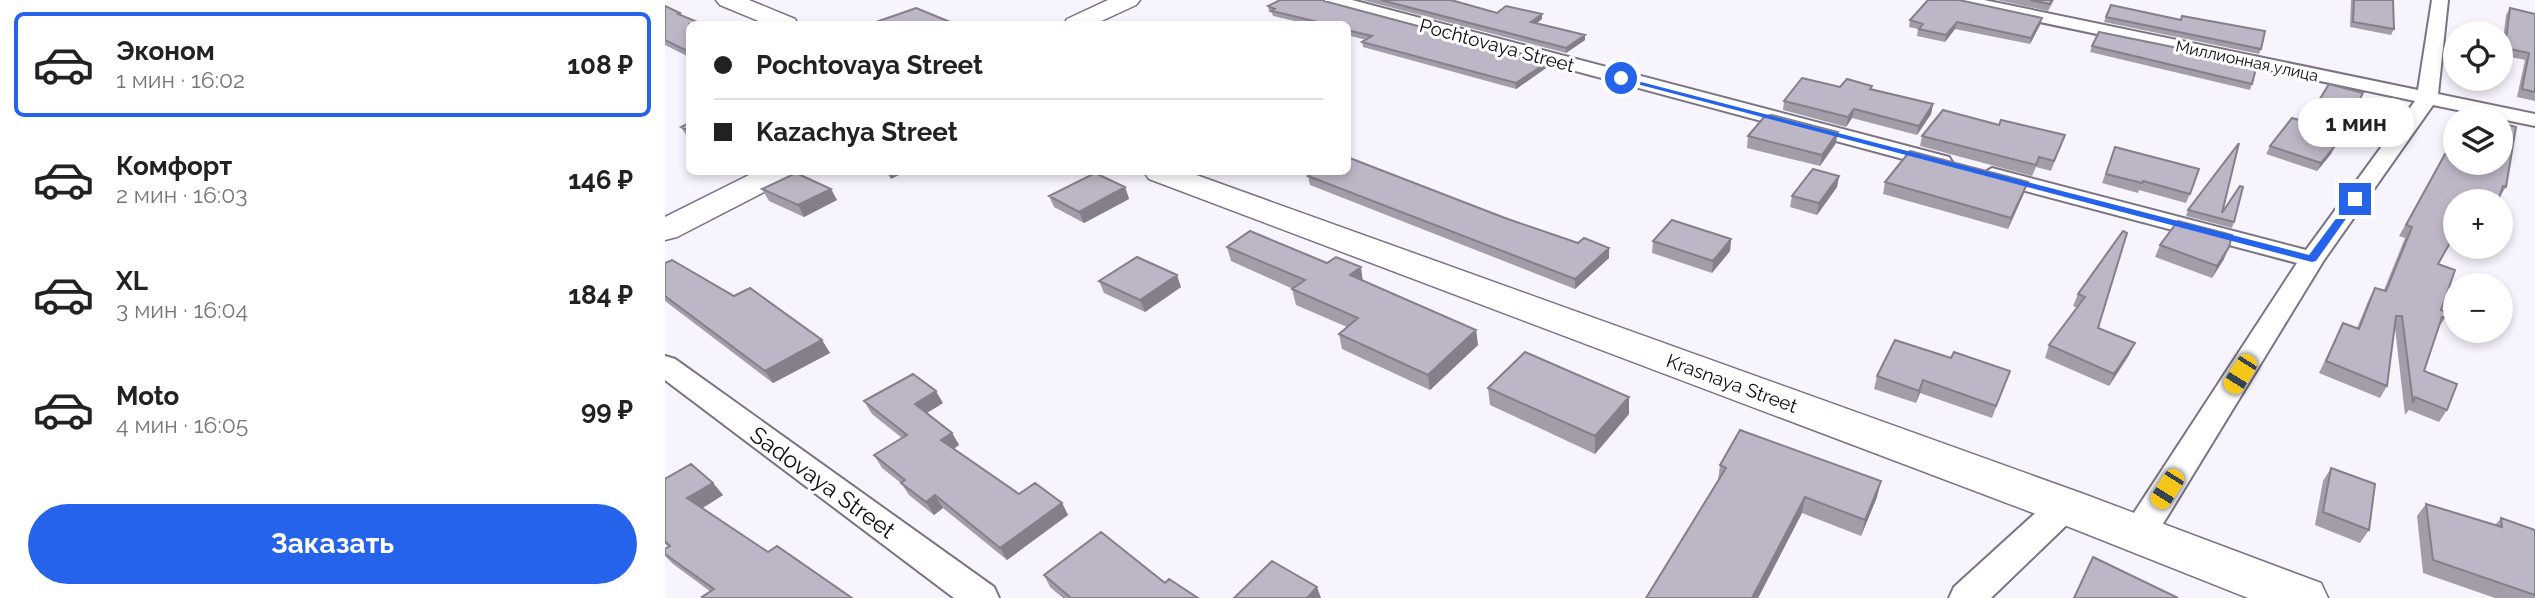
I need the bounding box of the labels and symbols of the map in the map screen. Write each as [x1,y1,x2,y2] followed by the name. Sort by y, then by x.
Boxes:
[1417,14,1577,76] street label: Pochtovaya Street
[2174,37,2320,85] street label: Миллионная улица
[1605,62,1637,94] route start
[2297,97,2413,146] callout: 1 мин
[2339,183,2371,215] route end
[1664,349,1801,417] street label: Krasnaya Street
[2220,351,2261,397] car
[745,420,901,544] street label: Sadovaya Street
[2147,466,2188,512] car

